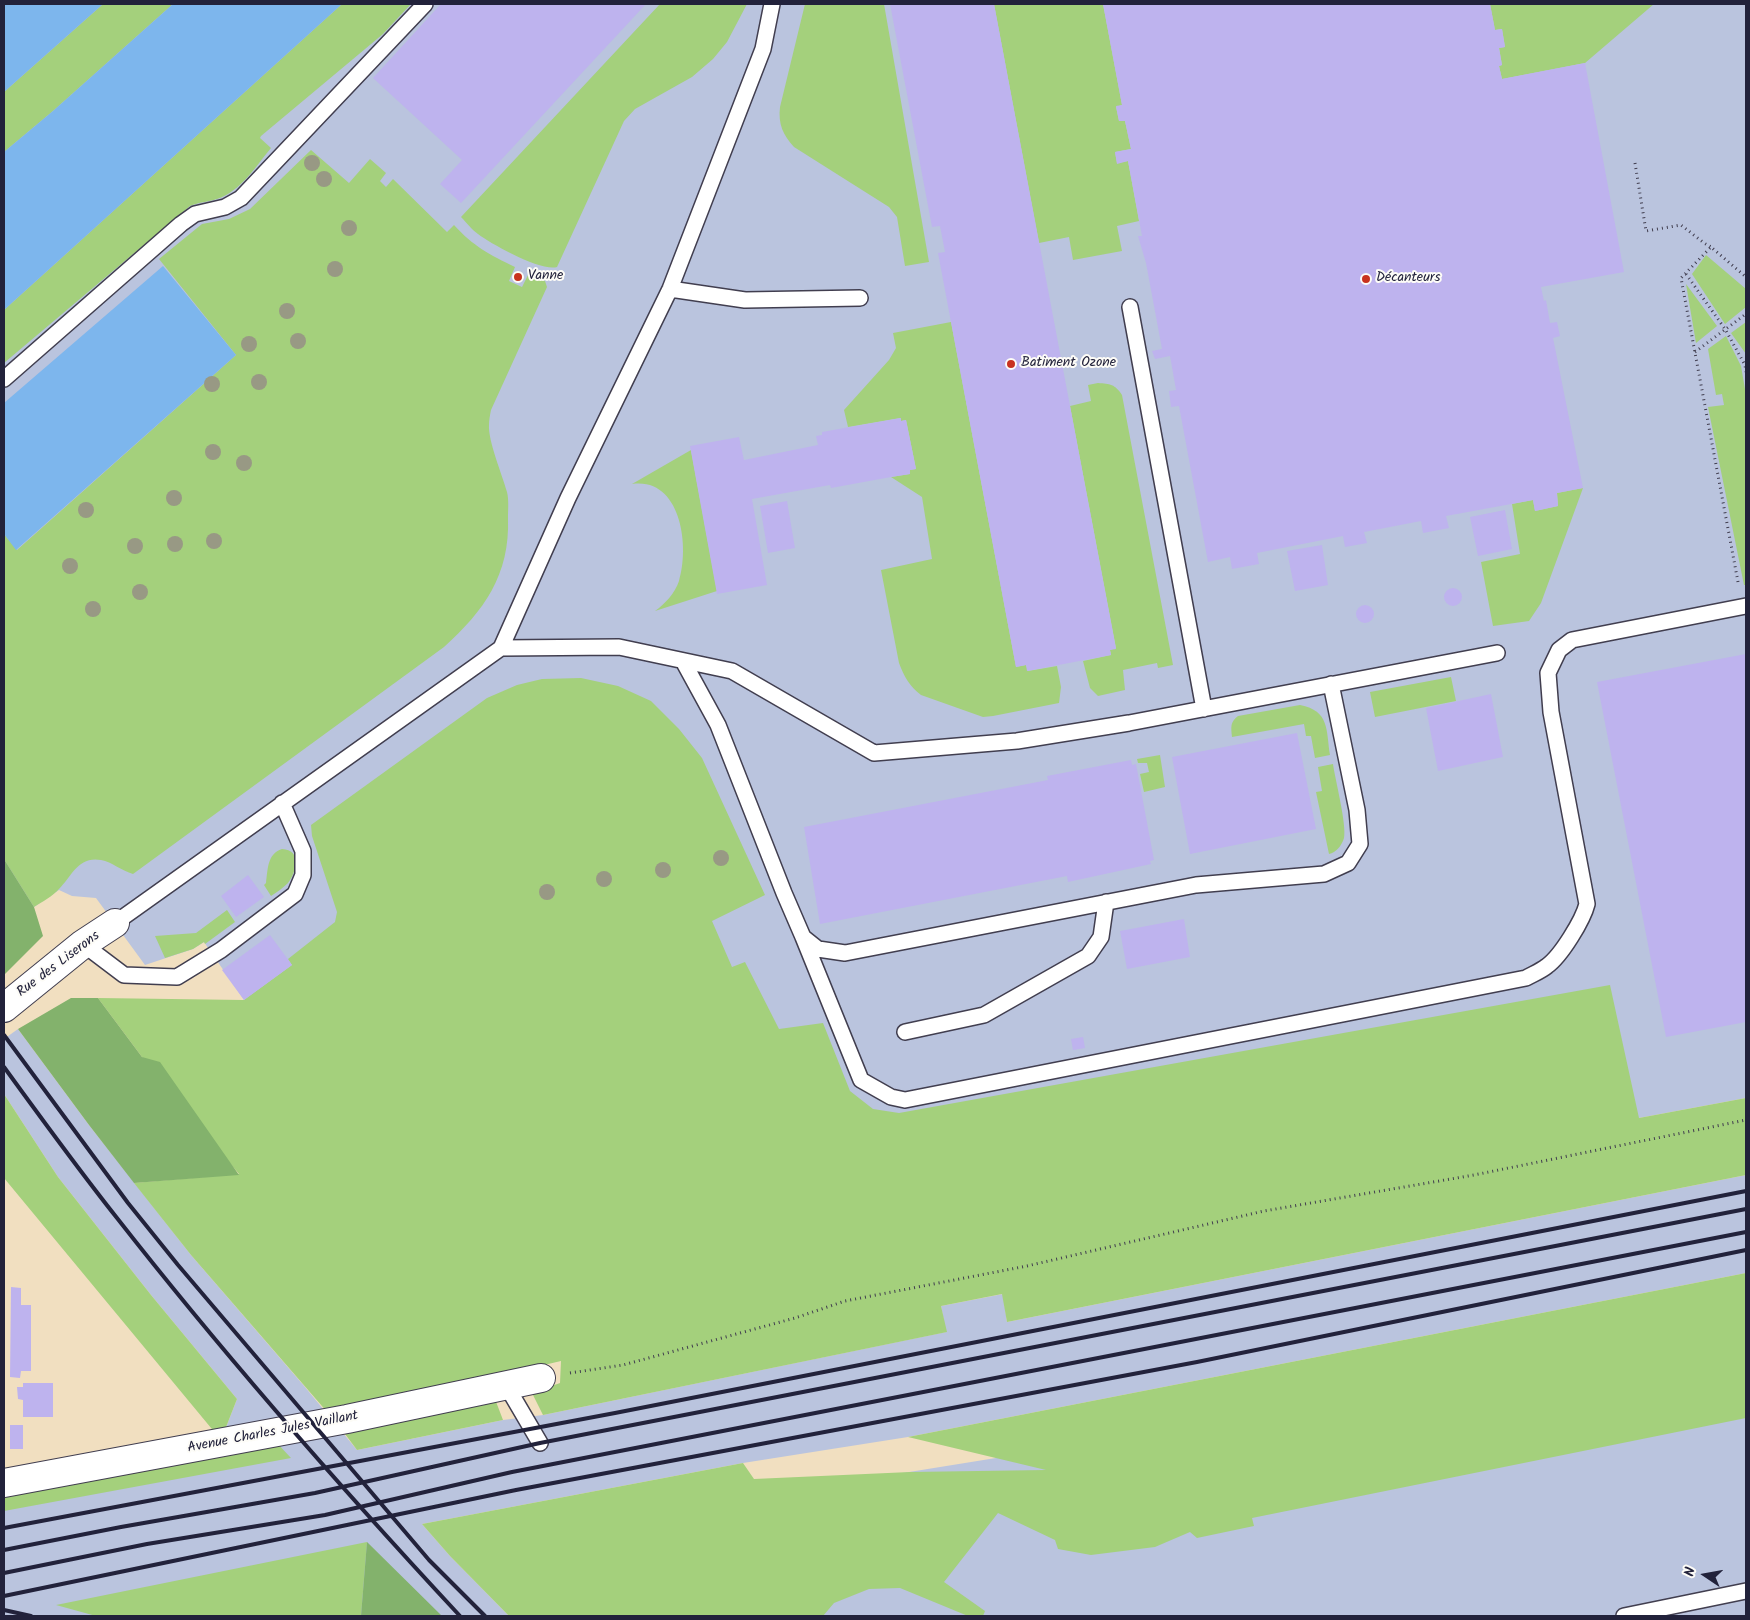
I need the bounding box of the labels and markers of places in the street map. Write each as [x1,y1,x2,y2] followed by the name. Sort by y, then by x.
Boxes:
[528,269,563,285] place label: Vanne
[512,271,524,283] marker: Vanne
[1376,271,1440,287] place label: Décanteurs
[1360,273,1372,285] marker: Décanteurs
[1021,356,1116,372] place label: Batiment Ozone
[1005,358,1017,370] marker: Batiment Ozone

